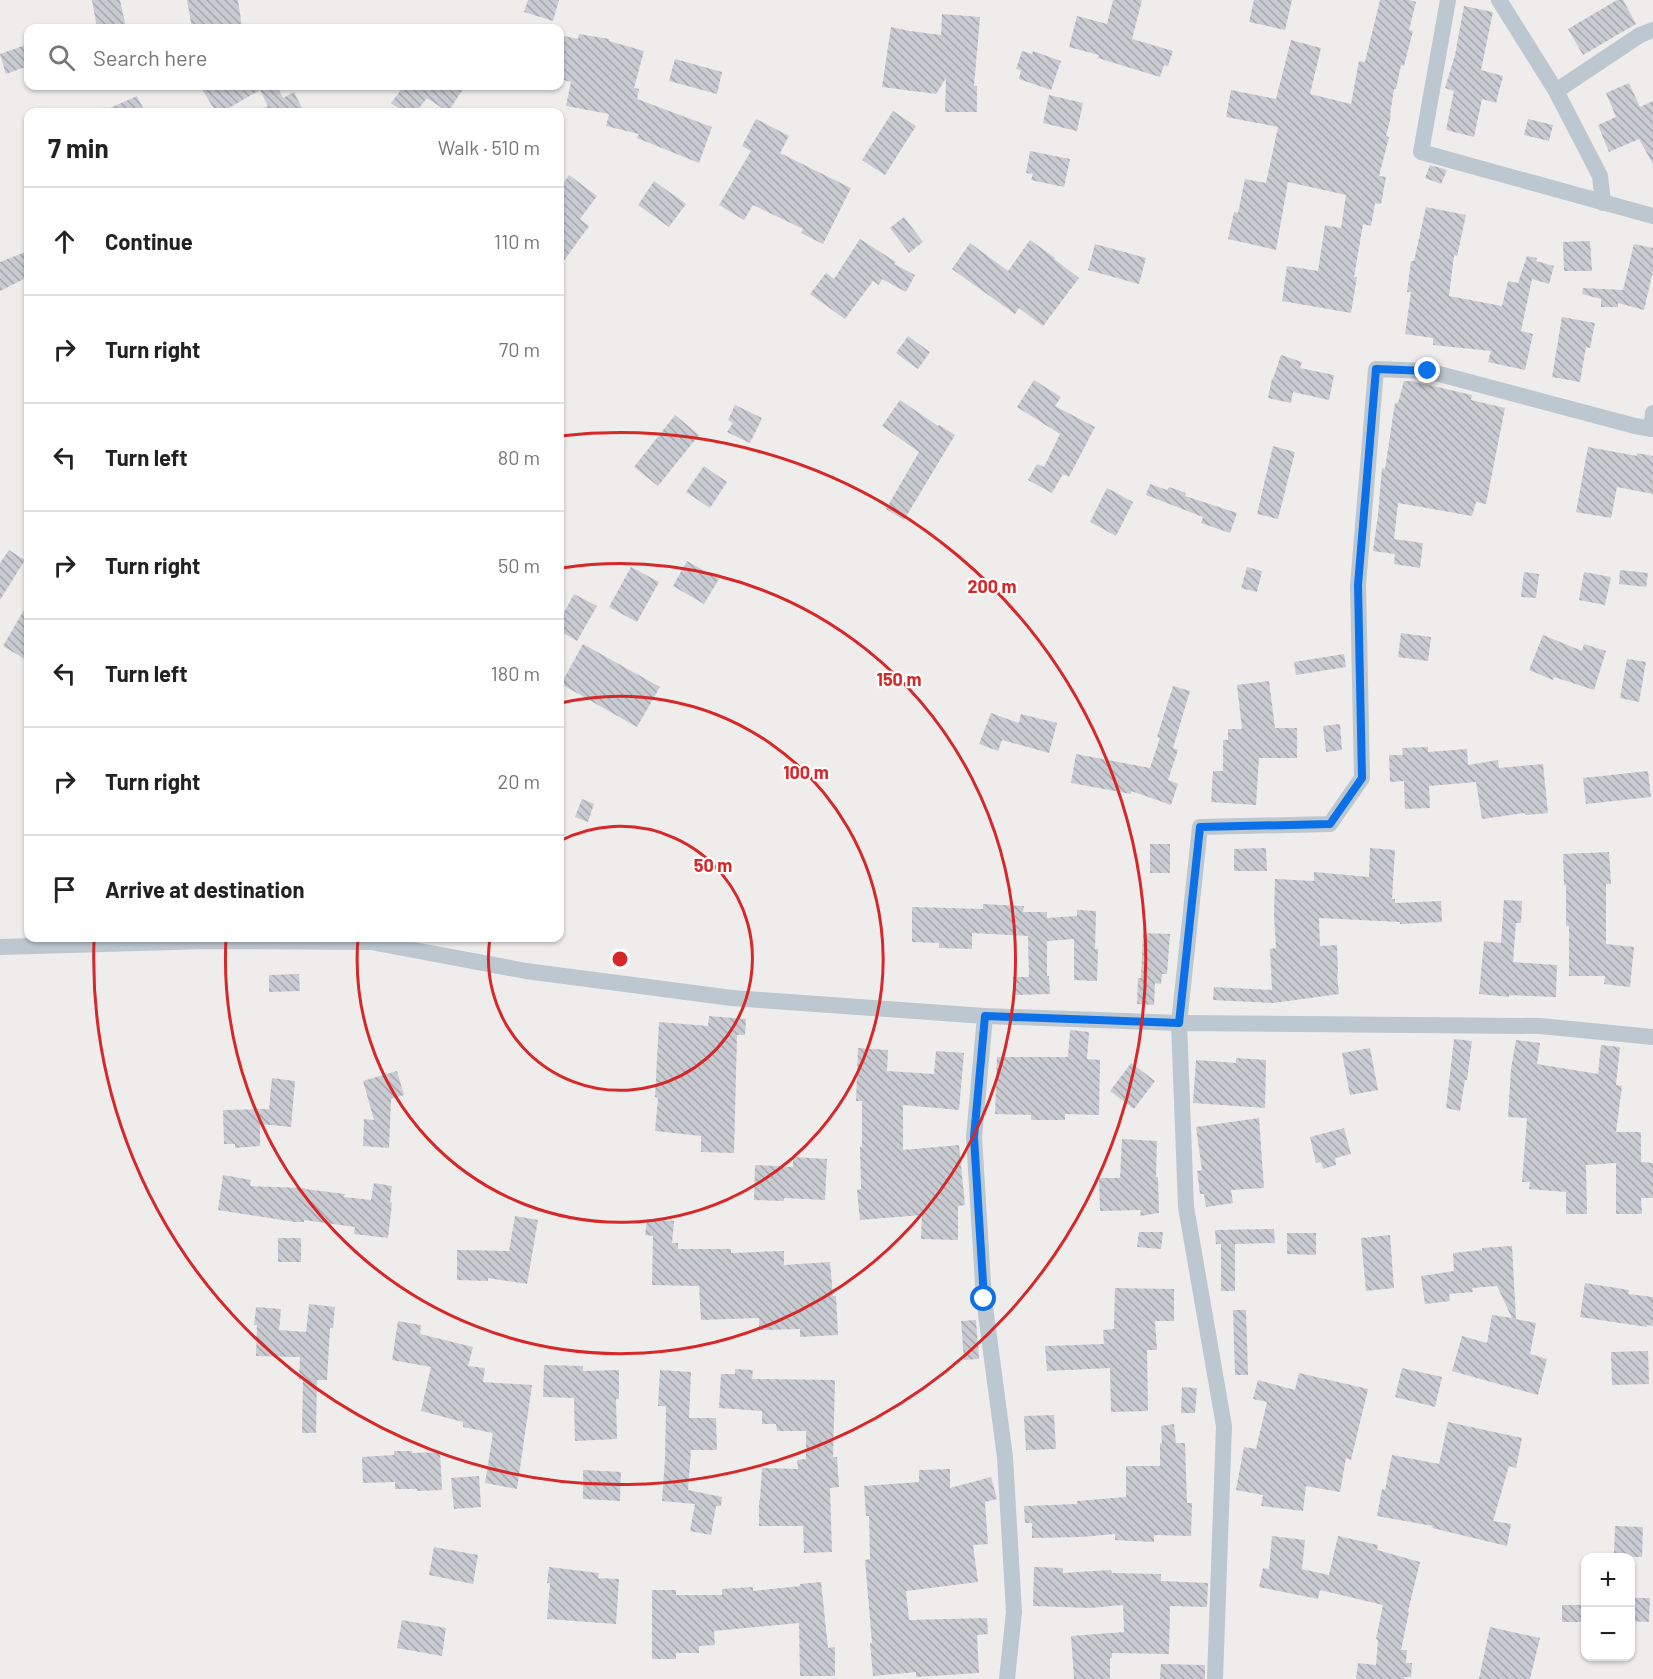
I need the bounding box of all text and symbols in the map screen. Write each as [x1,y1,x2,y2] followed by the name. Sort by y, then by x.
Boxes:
[24,24,564,90] search box
[45,41,78,74] icon: search
[93,44,207,70] text: Search here
[48,132,109,163] text: 7 min
[438,135,540,159] text: Walk · 510 m
[48,225,81,258] icon: ahead
[105,228,193,254] text: Continue
[494,229,540,253] text: 110 m
[48,333,81,366] icon: right
[105,336,200,362] text: Turn right
[499,337,540,361] text: 70 m
[1414,357,1440,383] route end
[48,441,81,474] icon: left
[105,444,188,470] text: Turn left
[498,445,540,469] text: 80 m
[48,549,81,582] icon: right
[105,552,200,578] text: Turn right
[498,553,540,577] text: 50 m
[967,575,1017,597] text: 200 m
[48,657,81,690] icon: left
[105,660,188,686] text: Turn left
[491,661,540,685] text: 180 m
[877,668,921,690] text: 150 m
[783,761,829,783] text: 100 m
[48,765,81,798] icon: right
[105,768,200,794] text: Turn right
[497,769,540,793] text: 20 m
[694,854,732,876] text: 50 m
[48,873,81,906] icon: arrive
[105,876,304,902] text: Arrive at destination
[610,949,630,969] centre of rings
[970,1285,996,1311] route start
[1581,1553,1635,1661] map controls
[1581,1553,1635,1607] button: +
[1581,1607,1635,1661] button: −

